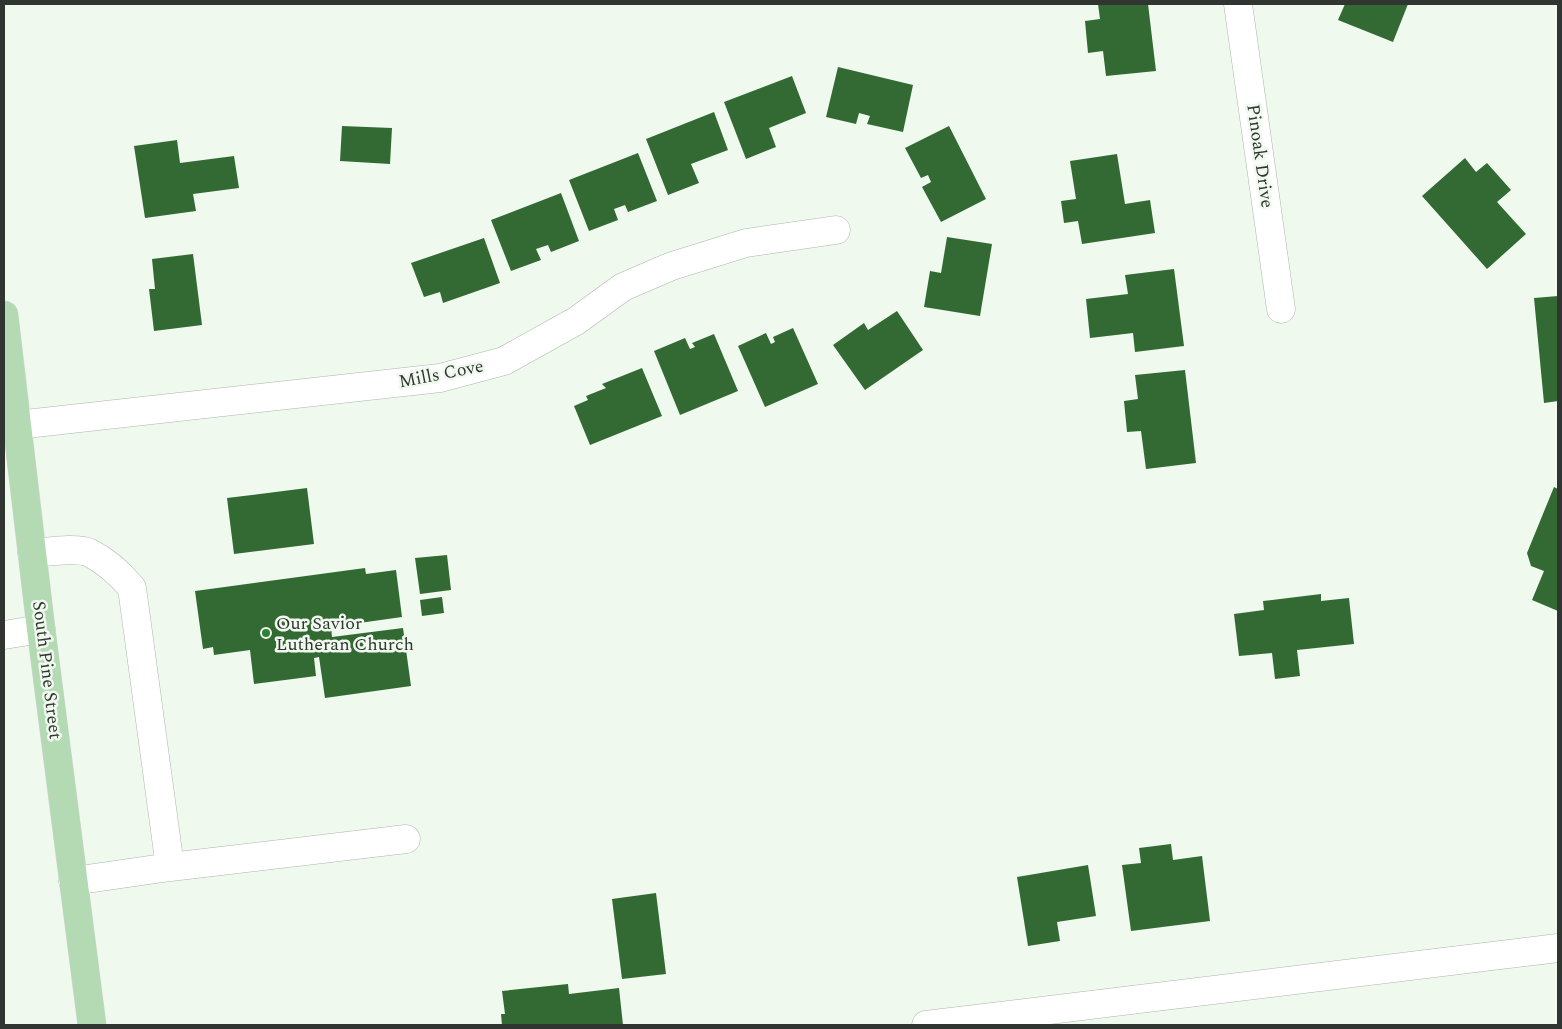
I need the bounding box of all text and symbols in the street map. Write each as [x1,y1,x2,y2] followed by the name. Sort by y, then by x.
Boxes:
[1239,102,1281,210] street label: Pinoak Drive
[396,353,486,395] street label: Mills Cove
[25,599,69,741] street label: South Pine Street
[276,610,414,658] place label: Our Savior Lutheran Church
[260,627,272,639] marker: Our Savior Lutheran Church

